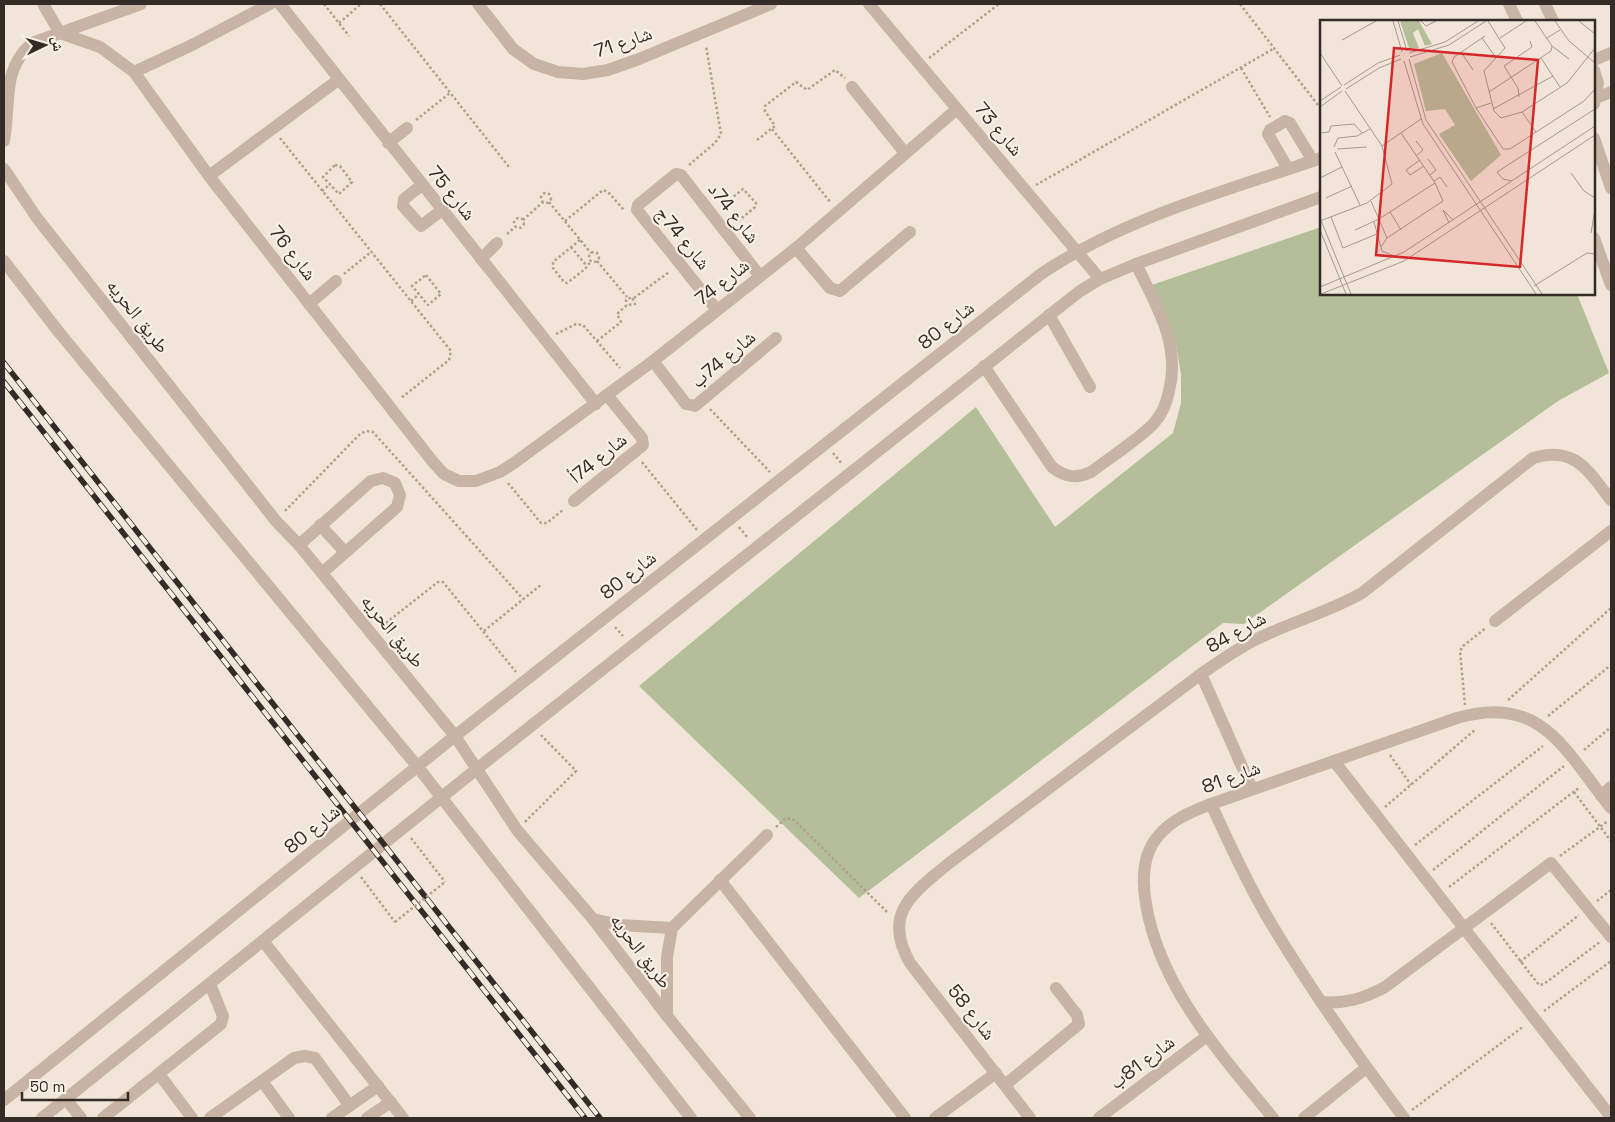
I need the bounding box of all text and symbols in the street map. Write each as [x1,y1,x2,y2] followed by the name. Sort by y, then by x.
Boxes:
[20,20,70,70] north arrow
[591,20,655,64] street label: شارع 71
[1320,20,1595,295] inset map
[48,36,68,52] text: ش
[969,97,1029,161] street label: شارع 73
[422,161,482,225] street label: شارع 75
[702,178,766,248] street label: شارع 74د
[650,201,716,275] street label: شارع 74ج
[264,220,322,286] street label: شارع 76
[690,253,754,311] street label: شارع 74
[101,274,175,358] street label: طريق الحريه
[913,295,979,355] street label: شارع 80
[685,325,761,393] street label: شارع 74ب
[564,427,632,489] street label: شارع 74أ
[595,545,661,605] street label: شارع 80
[356,589,430,673] street label: طريق الحريه
[1202,605,1270,659] street label: شارع 84
[1198,755,1264,799] street label: شارع 81
[279,799,345,859] street label: شارع 80
[605,908,677,994] street label: طريق الحريه
[942,979,1002,1045] street label: شارع 58
[1104,1029,1180,1095] street label: شارع 81ب
[22,1070,129,1102] scale bar
[30,1077,65,1096] text: 50 m

